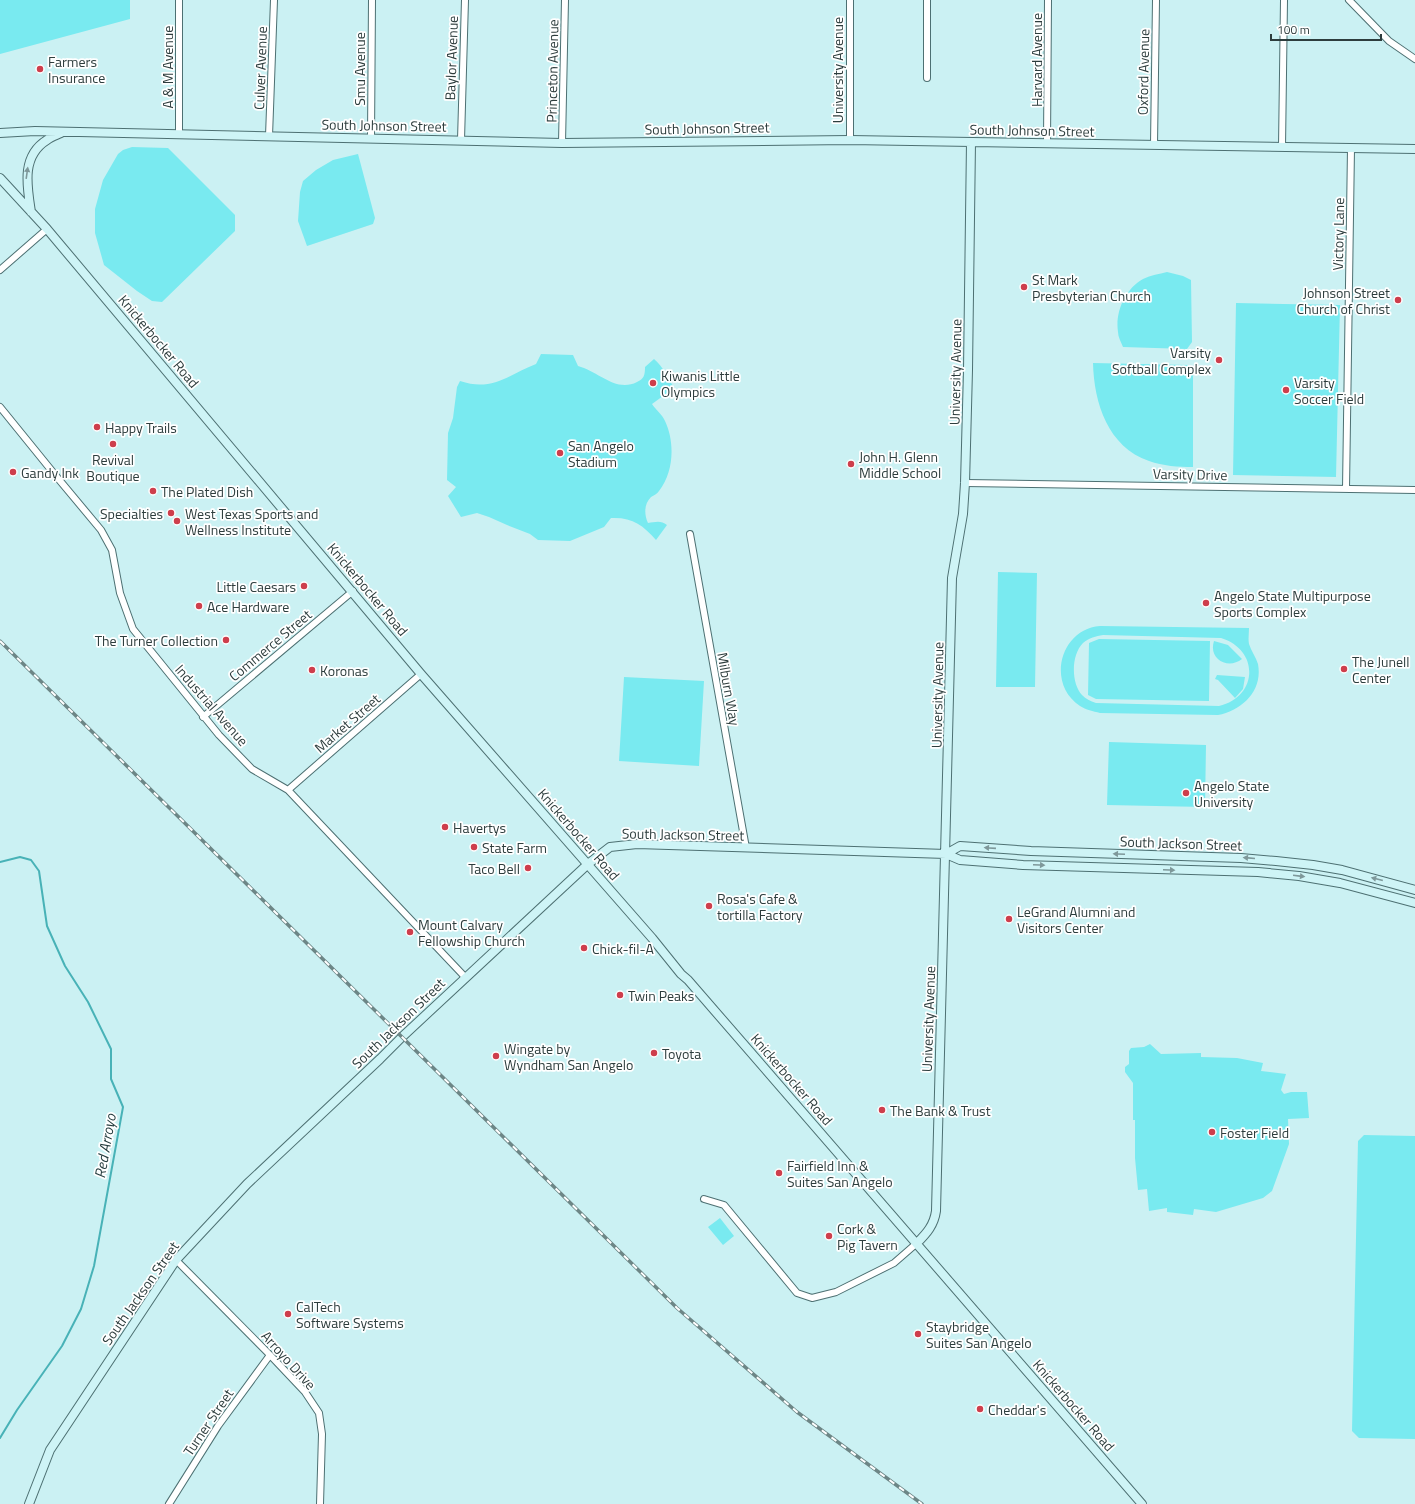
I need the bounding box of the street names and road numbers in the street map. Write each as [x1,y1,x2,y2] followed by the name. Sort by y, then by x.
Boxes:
[1026,13,1047,107] street label: Harvard Avenue
[439,15,463,101] street label: Baylor Avenue
[827,17,848,123] street label: University Avenue
[541,19,563,123] street label: Princeton Avenue
[157,26,178,108] street label: A & M Avenue
[248,26,272,110] street label: Culver Avenue
[1132,29,1154,115] street label: Oxford Avenue
[349,32,370,106] street label: Smu Avenue
[321,113,447,137] street label: South Johnson Street
[644,116,770,140] street label: South Johnson Street
[969,118,1095,142] street label: South Johnson Street
[1327,198,1349,270] street label: Victory Lane
[114,290,204,392] street label: Knickerbocker Road
[944,319,966,425] street label: University Avenue
[1153,463,1227,485] street label: Varsity Drive
[323,538,413,640] street label: Knickerbocker Road
[224,604,316,686] street label: Commerce Street
[926,642,948,748] street label: University Avenue
[712,651,746,728] street label: Milburn Way
[171,660,253,750] street label: Industrial Avenue
[309,688,385,758] street label: Market Street
[533,783,625,885] street label: Knickerbocker Road
[622,822,744,846] street label: South Jackson Street
[1119,830,1243,856] street label: South Jackson Street
[916,966,940,1072] street label: University Avenue
[347,973,449,1073] street label: South Jackson Street
[746,1028,838,1130] street label: Knickerbocker Road
[96,1237,184,1349] street label: South Jackson Street
[257,1326,321,1394] street label: Arroyo Drive
[1028,1354,1120,1456] street label: Knickerbocker Road
[178,1384,238,1460] street label: Turner Street

